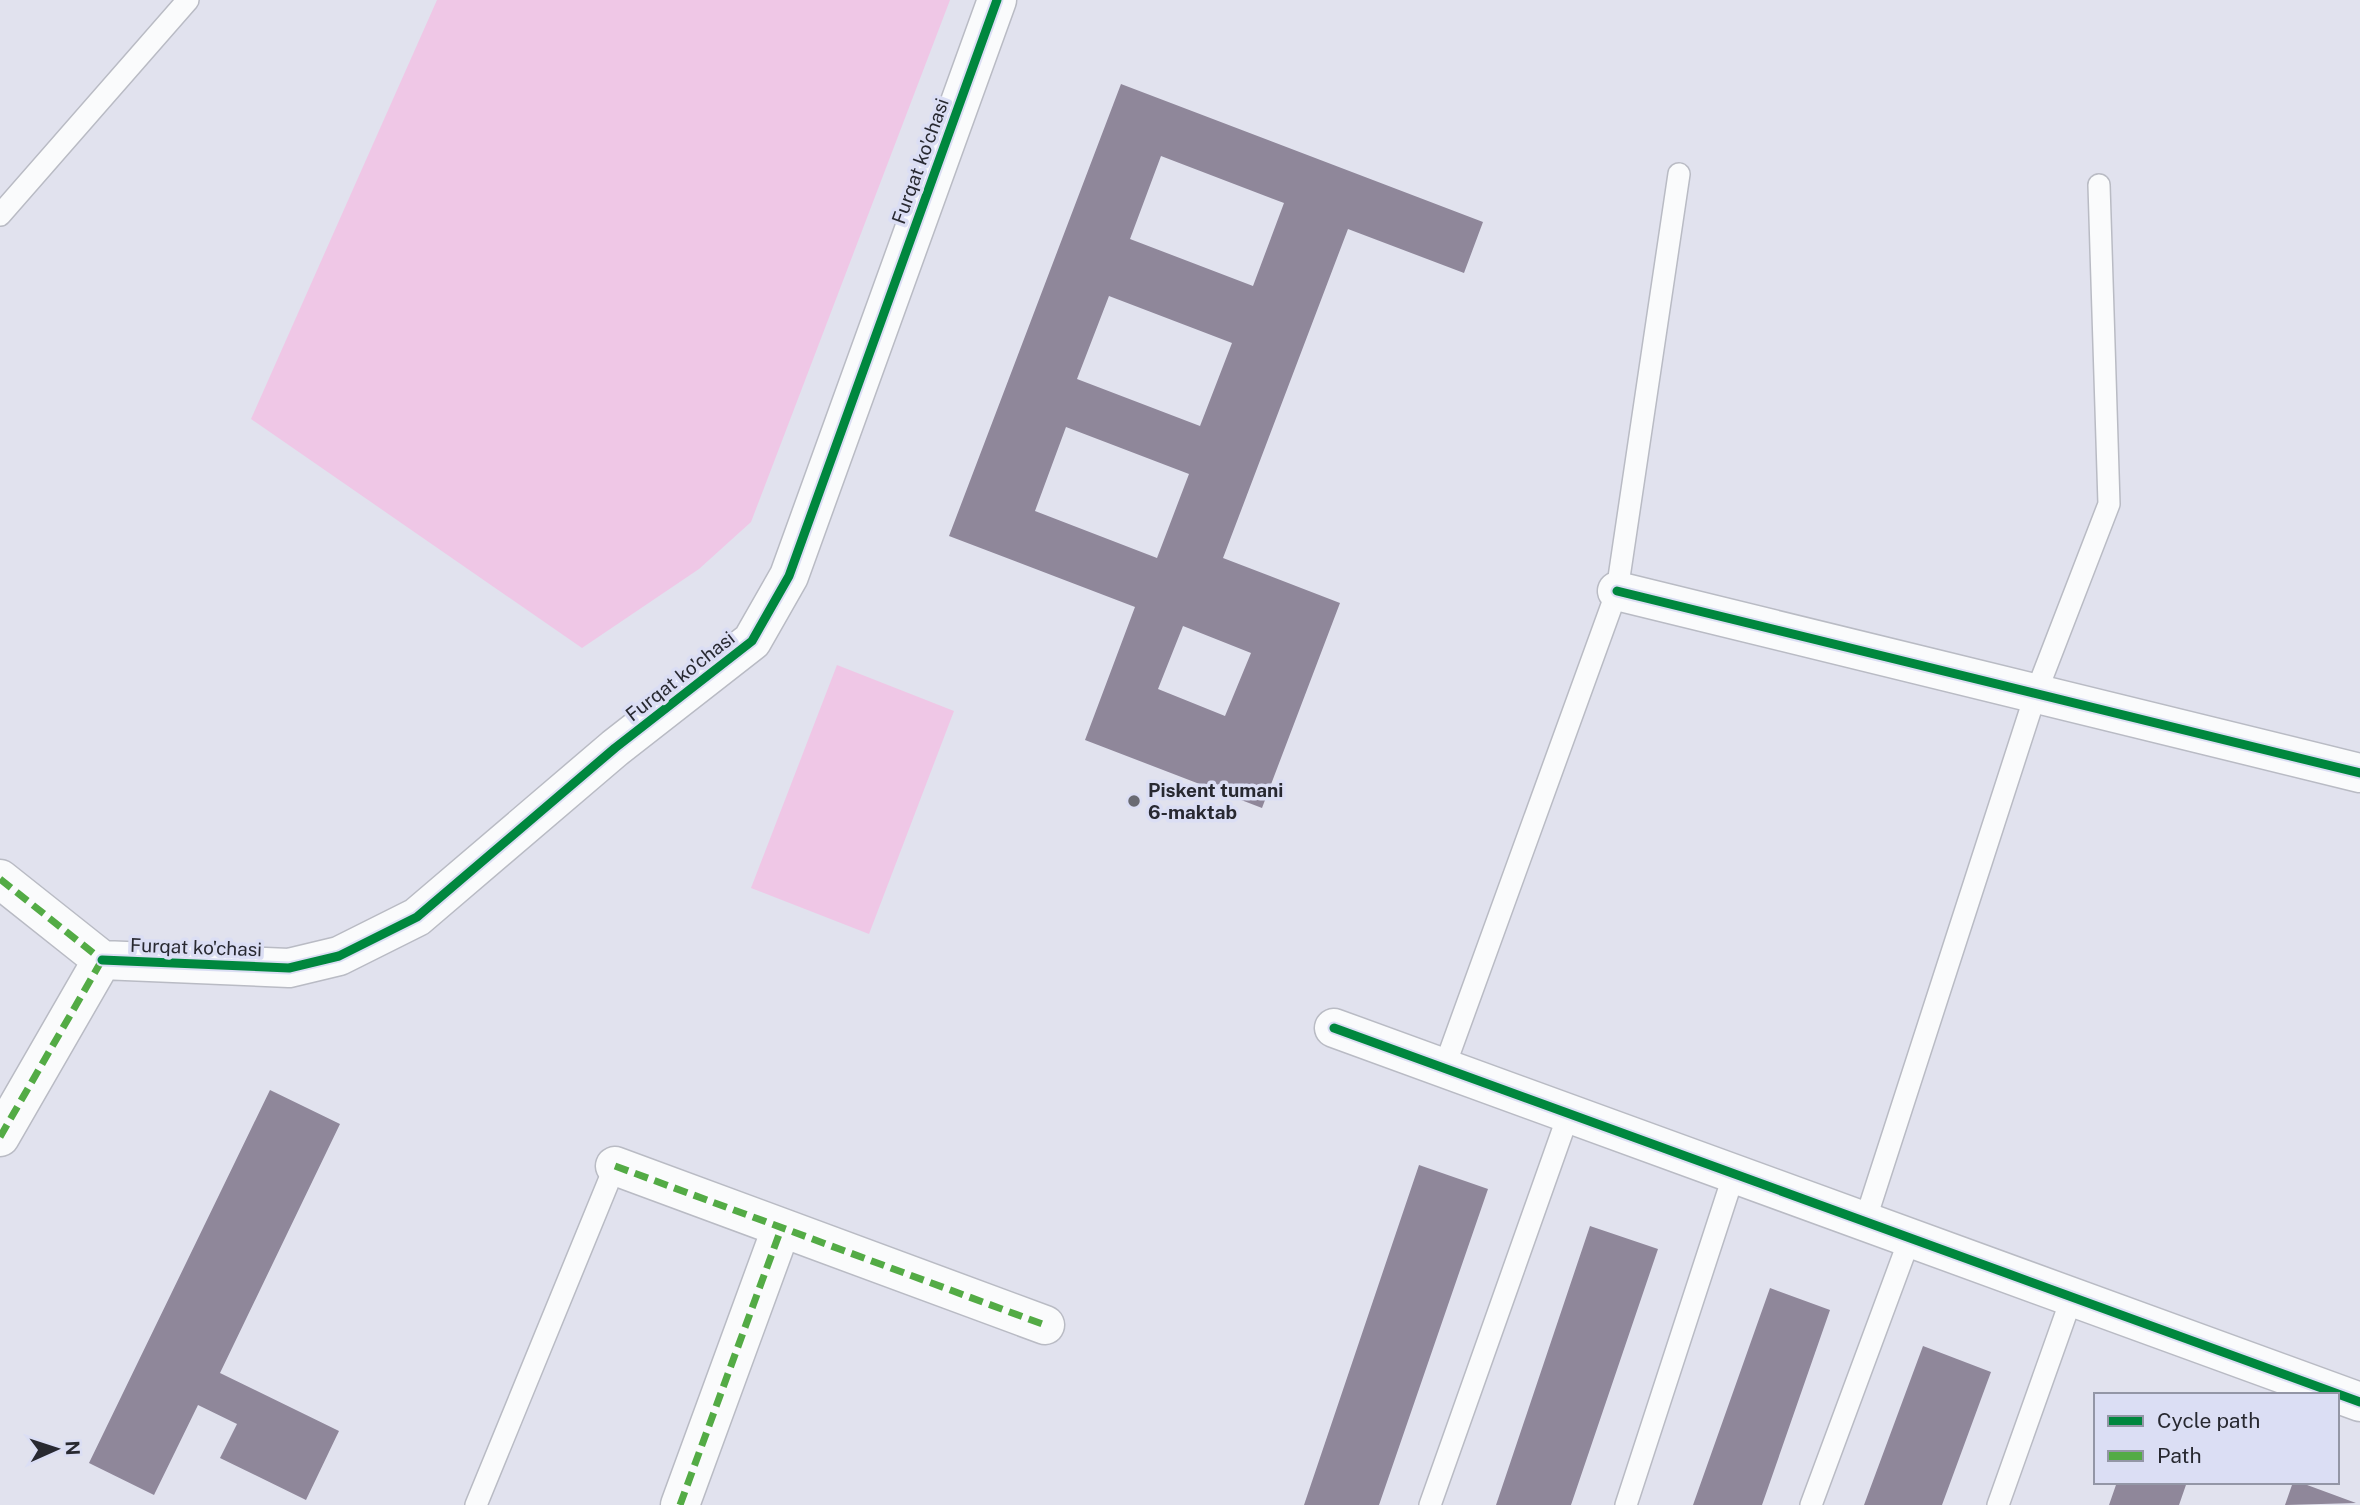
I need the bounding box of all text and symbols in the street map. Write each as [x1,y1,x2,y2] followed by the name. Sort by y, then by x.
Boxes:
[887,95,953,227] street label: Furqat ko'chasi
[621,627,739,725] street label: Furqat ko'chasi
[1148,779,1283,823] place label: Piskent tumani 6-maktab
[1126,793,1142,809] marker: Piskent tumani 6-maktab
[130,934,262,960] street label: Furqat ko'chasi
[2094,1393,2339,1484] legend
[2157,1408,2260,1433] text: Cycle path
[21,1414,91,1484] north arrow
[62,1440,84,1456] text: N
[2157,1443,2202,1468] text: Path

